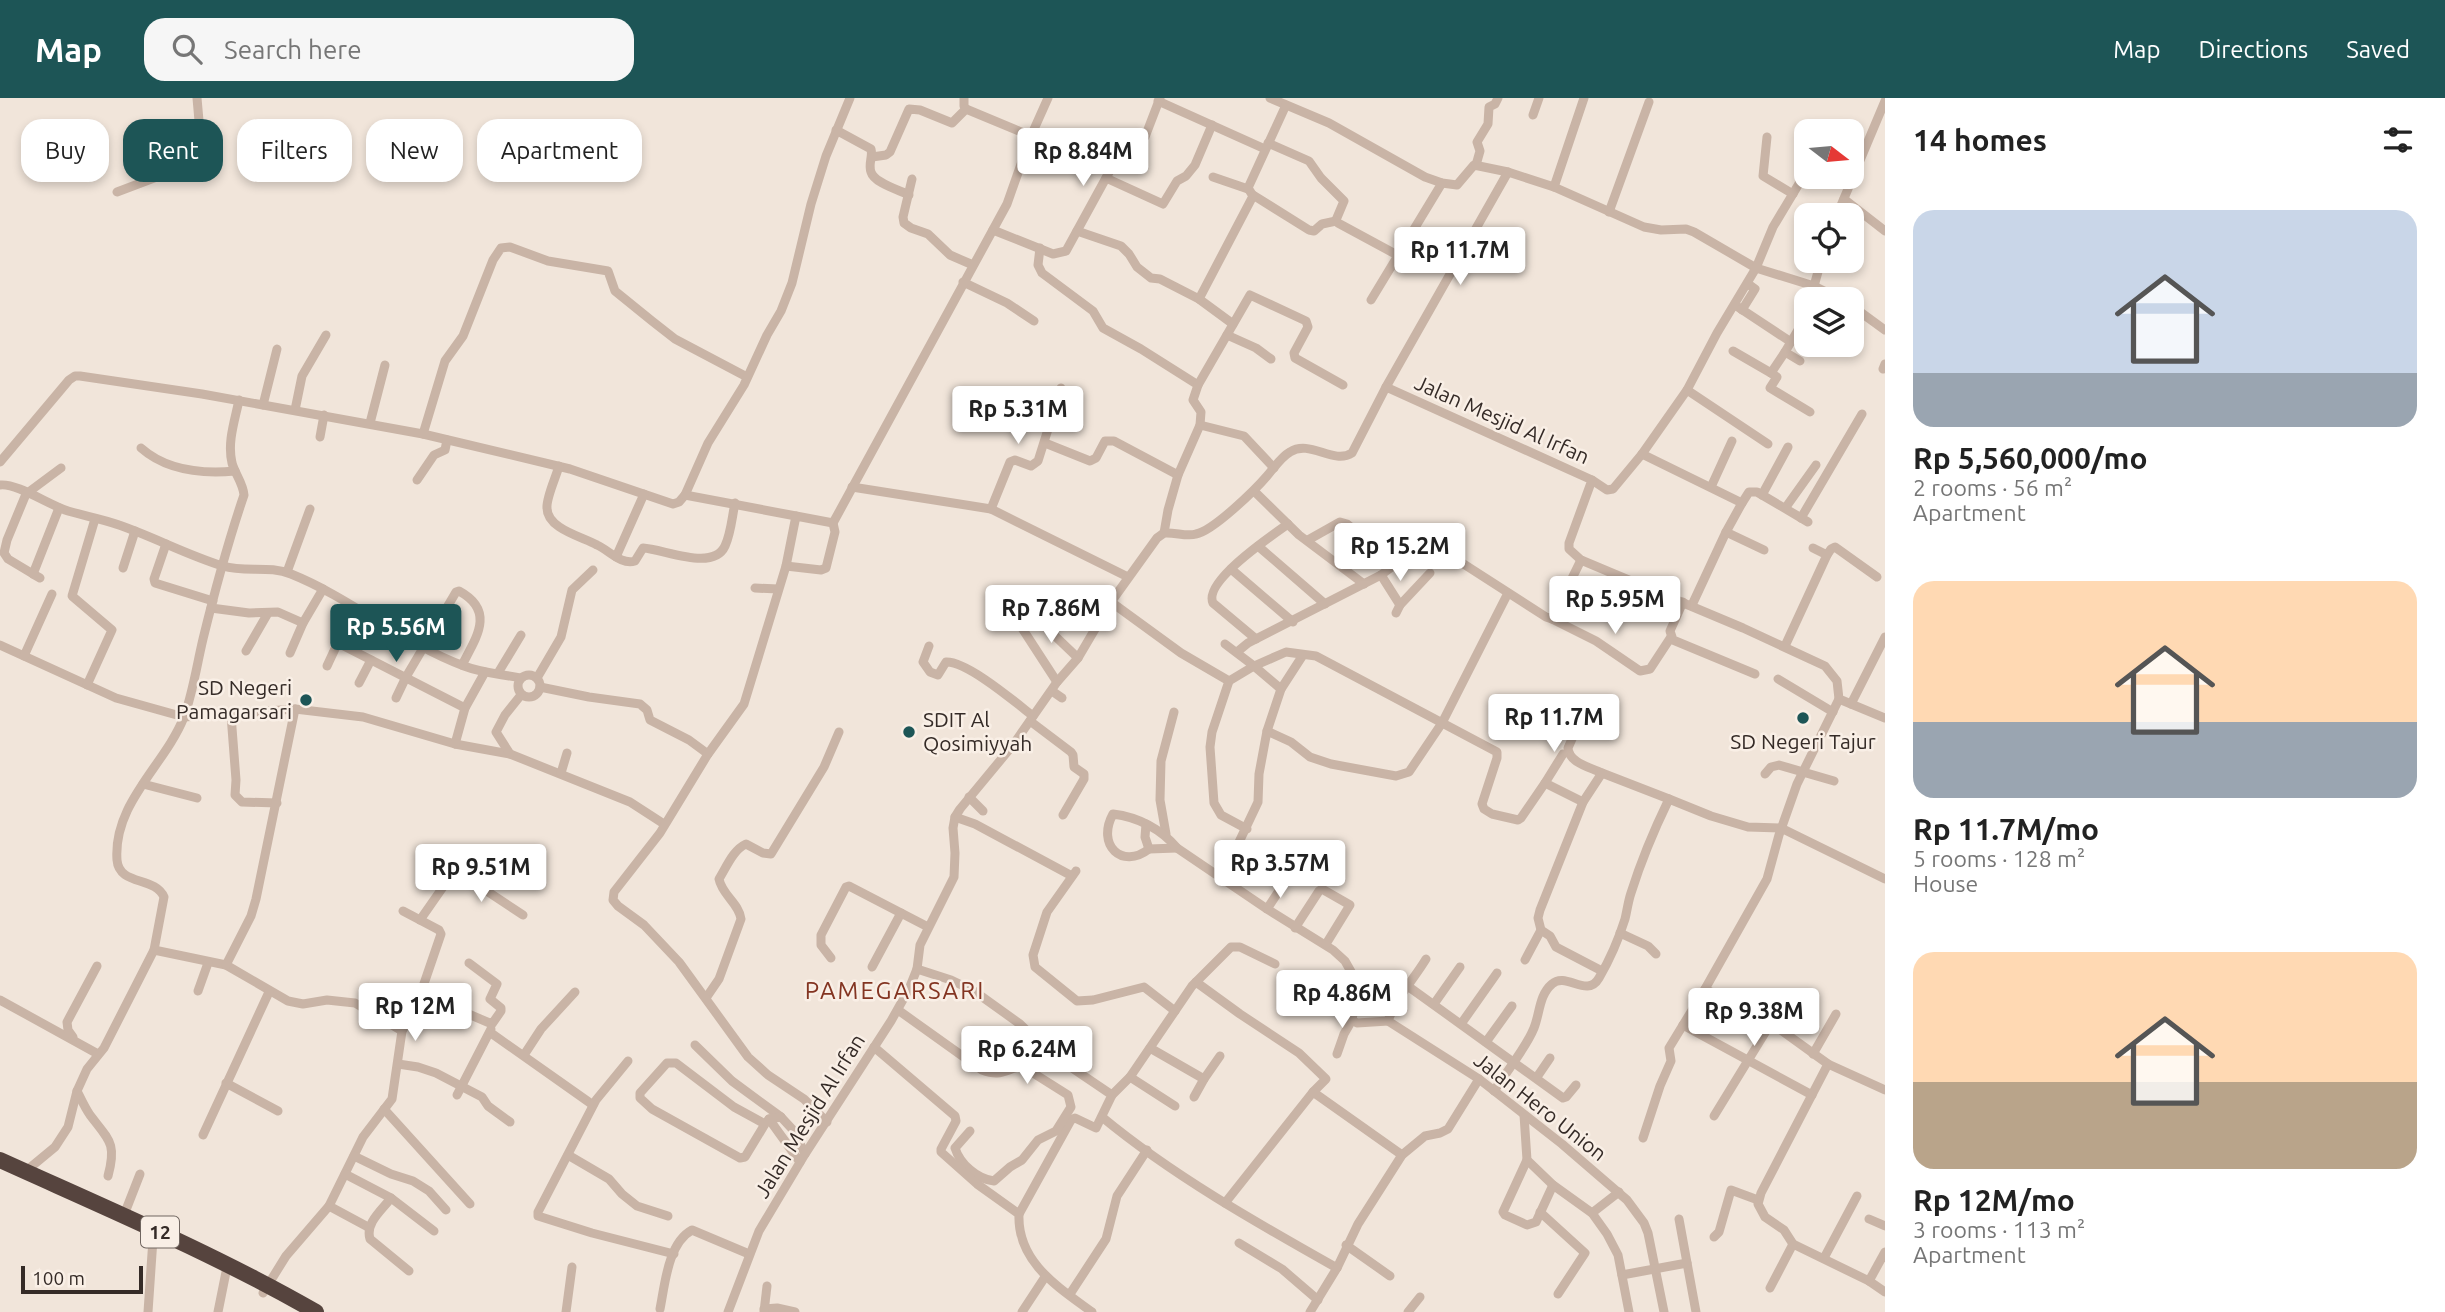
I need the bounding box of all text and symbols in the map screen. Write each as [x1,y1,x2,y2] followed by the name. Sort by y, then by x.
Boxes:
[144,18,634,81] search box
[168,30,206,68] icon: search
[35,31,102,68] text: Map
[224,35,362,64] text: Search here
[2113,36,2160,63] text: Map
[2198,36,2308,63] text: Directions
[2346,36,2410,63] text: Saved
[21,119,109,182] chip: Buy
[123,119,223,182] chip: Rent
[237,119,352,182] chip: Filters
[366,119,463,182] chip: New
[477,119,642,182] chip: Apartment
[1794,119,1864,189] north arrow
[1794,119,1864,357] map controls
[2379,121,2417,159] icon: filters
[1913,123,2047,157] text: 14 homes
[1011,129,1155,188] pin: Rp 8.84M
[1033,138,1133,163] text: Rp 8.84M
[1794,203,1864,273] button: locate
[1388,228,1532,287] pin: Rp 11.7M
[1410,237,1510,262] text: Rp 11.7M
[2102,256,2228,382] icon: home
[1794,287,1864,357] button: layers
[1411,370,1593,468] street label: Jalan Mesjid Al Irfan
[946,386,1090,446] pin: Rp 5.31M
[968,396,1068,421] text: Rp 5.31M
[1913,441,2147,475] text: Rp 5,560,000/mo
[1913,475,2072,500] text: 2 rooms · 56 m²
[1913,500,2026,525] text: Apartment
[1328,524,1472,583] pin: Rp 15.2M
[1350,533,1450,558] text: Rp 15.2M
[1543,576,1687,636] pin: Rp 5.95M
[979,586,1123,645] pin: Rp 7.86M
[1565,586,1665,611] text: Rp 5.95M
[1001,595,1101,620] text: Rp 7.86M
[324,604,468,664] pin: Rp 5.56M
[346,614,446,639] text: Rp 5.56M
[2102,627,2228,753] icon: home
[176,675,292,723] place label: SD Negeri Pamagarsari
[298,692,314,708] marker: SD Negeri Pamagarsari
[1482,694,1626,754] pin: Rp 11.7M
[1504,704,1604,729] text: Rp 11.7M
[923,707,1032,755] place label: SDIT Al Qosimiyyah
[1795,710,1811,726] marker: SD Negeri Tajur
[901,724,917,740] marker: SDIT Al Qosimiyyah
[1730,729,1876,753] place label: SD Negeri Tajur
[1913,812,2099,846] text: Rp 11.7M/mo
[1208,840,1352,900] pin: Rp 3.57M
[409,844,553,904] pin: Rp 9.51M
[1913,846,2085,871] text: 5 rooms · 128 m²
[1230,850,1330,875] text: Rp 3.57M
[431,854,531,879] text: Rp 9.51M
[1913,871,1978,896] text: House
[1270,970,1414,1030] pin: Rp 4.86M
[805,977,985,1004] district label: PAMEGARSARI
[1292,980,1392,1005] text: Rp 4.86M
[358,984,472,1043] pin: Rp 12M
[1682,988,1826,1048] pin: Rp 9.38M
[375,993,455,1018] text: Rp 12M
[1704,998,1804,1023] text: Rp 9.38M
[2102,998,2228,1124] icon: home
[955,1026,1099,1086] pin: Rp 6.24M
[749,1029,869,1202] street label: Jalan Mesjid Al Irfan
[977,1036,1077,1061] text: Rp 6.24M
[1470,1047,1612,1165] street label: Jalan Hero Union
[1913,1183,2075,1217] text: Rp 12M/mo
[141,1216,179,1248] road number: 12
[1913,1217,2085,1242] text: 3 rooms · 113 m²
[1913,1242,2026,1267] text: Apartment
[21,1263,144,1295] scale bar
[32,1267,85,1289] text: 100 m

